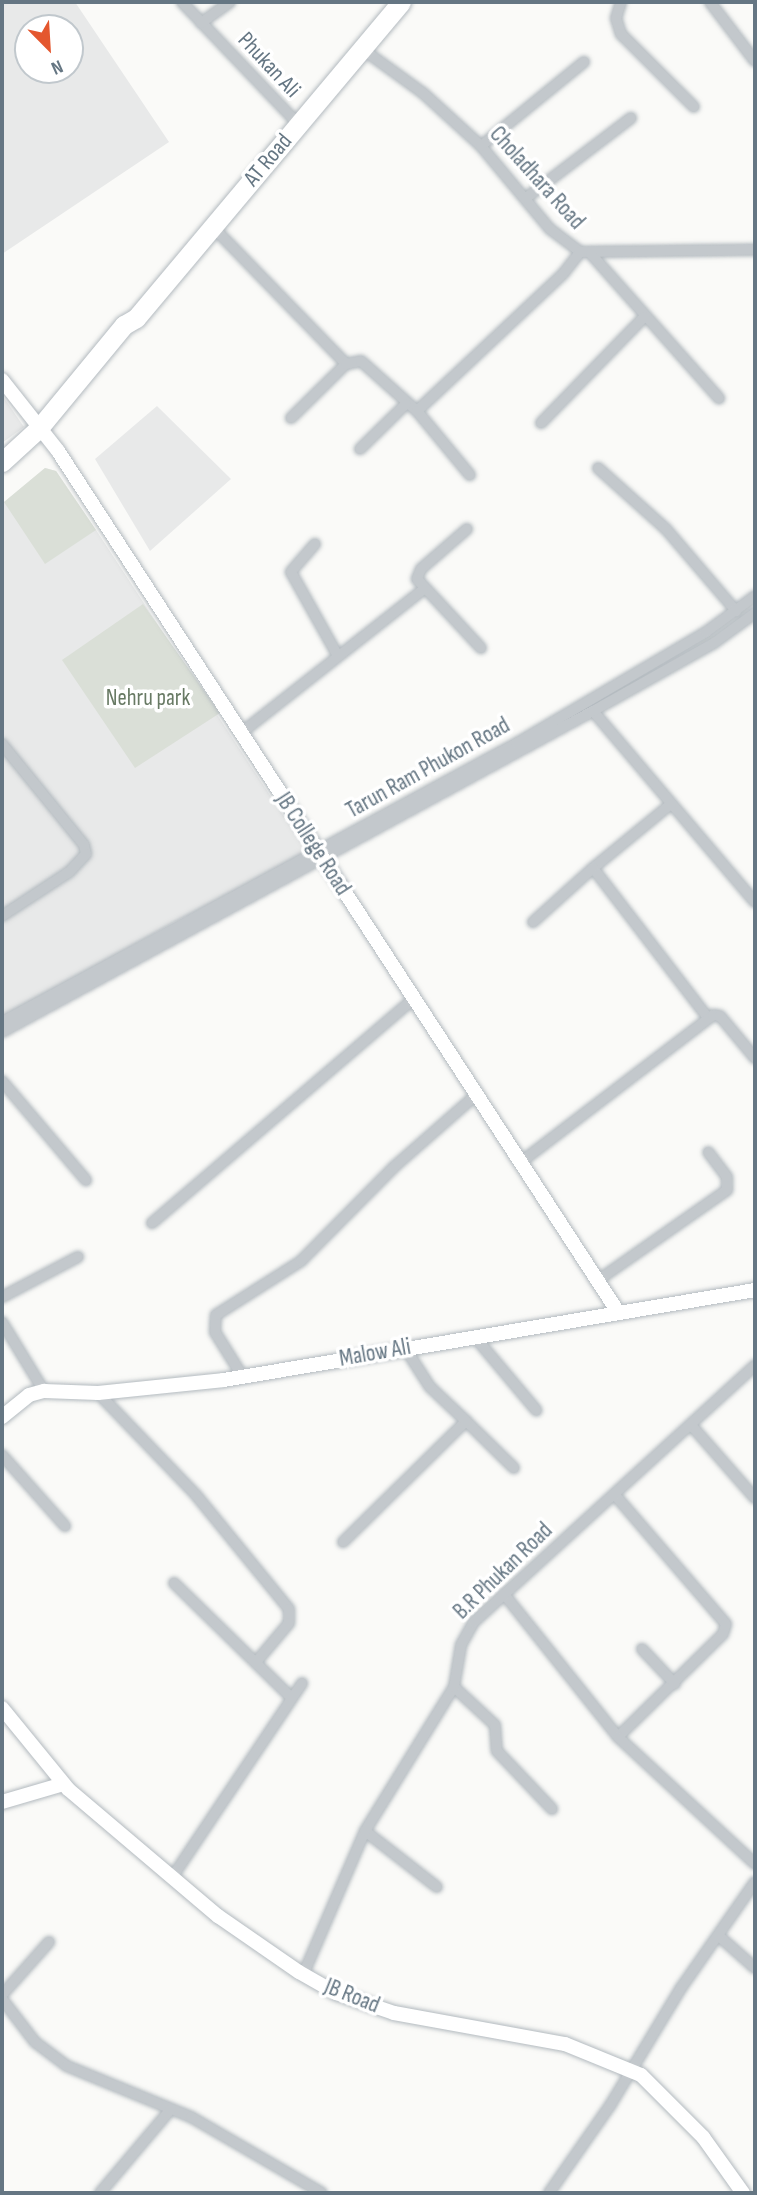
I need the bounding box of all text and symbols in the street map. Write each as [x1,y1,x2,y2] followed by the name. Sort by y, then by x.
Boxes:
[14,14,84,84] north arrow
[232,27,306,103] street label: Phukan Ali
[48,54,66,79] text: N
[484,121,590,235] street label: Choladhara Road
[238,128,298,192] street label: AT Road
[106,684,190,712] park label: Nehru park
[341,712,515,824] street label: Tarun Ram Phukon Road
[270,787,356,901] street label: JB College Road
[337,1333,413,1373] street label: Malow Ali
[448,1517,558,1625] street label: B.R Phukan Road
[320,1973,384,2019] street label: JB Road

